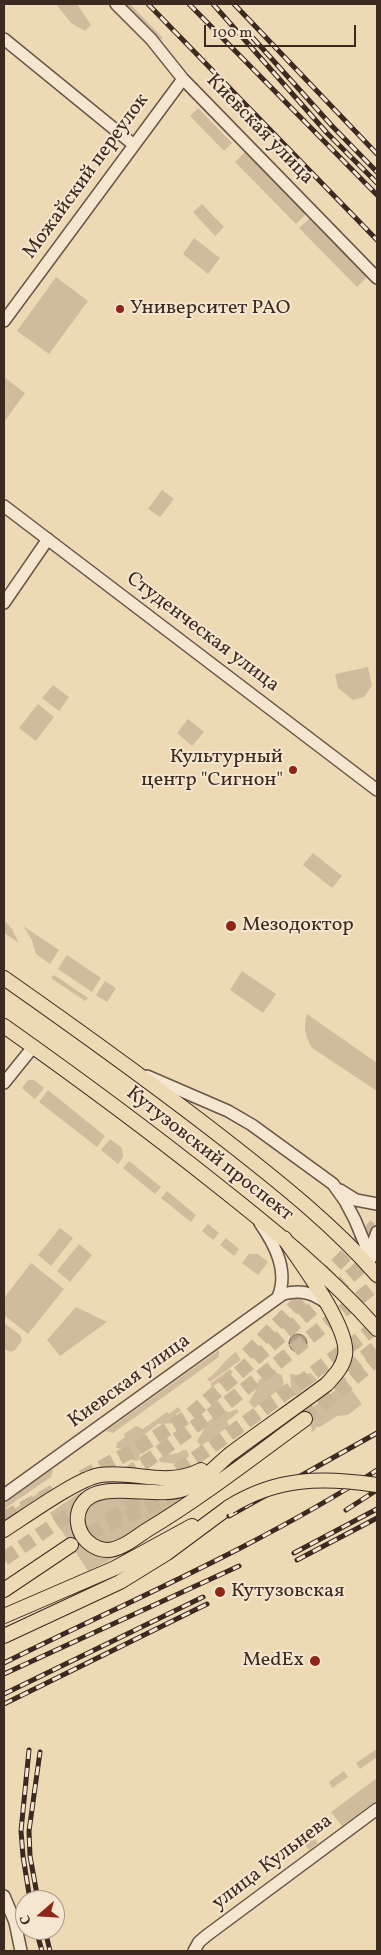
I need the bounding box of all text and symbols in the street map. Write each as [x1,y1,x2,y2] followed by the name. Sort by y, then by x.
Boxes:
[206,15,358,47] scale bar
[212,23,252,44] text: 100 m
[200,70,318,190] street label: Киевская улица
[19,90,155,264] street label: Можайский переулок
[130,297,290,321] place label: Университет РАО
[114,303,126,315] marker: Университет РАО
[121,568,283,698] street label: Студенческая улица
[141,746,283,793] place label: Культурный центр "Сигнон"
[287,764,299,776] marker: Культурный центр "Сигнон"
[242,914,354,938] place label: Мезодоктор
[224,919,238,933] marker: Мезодоктор
[121,1082,297,1228] street label: Кутузовский проспект
[64,1330,196,1434] street label: Киевская улица
[231,1580,344,1604] place label: Кутузовская
[213,1585,227,1599] marker: Кутузовская
[243,1649,304,1673] place label: MedEx
[308,1654,322,1668] marker: MedEx
[208,1810,338,1916] street label: улица Кульнева
[15,1890,65,1940] north arrow
[16,1912,37,1927] text: С

